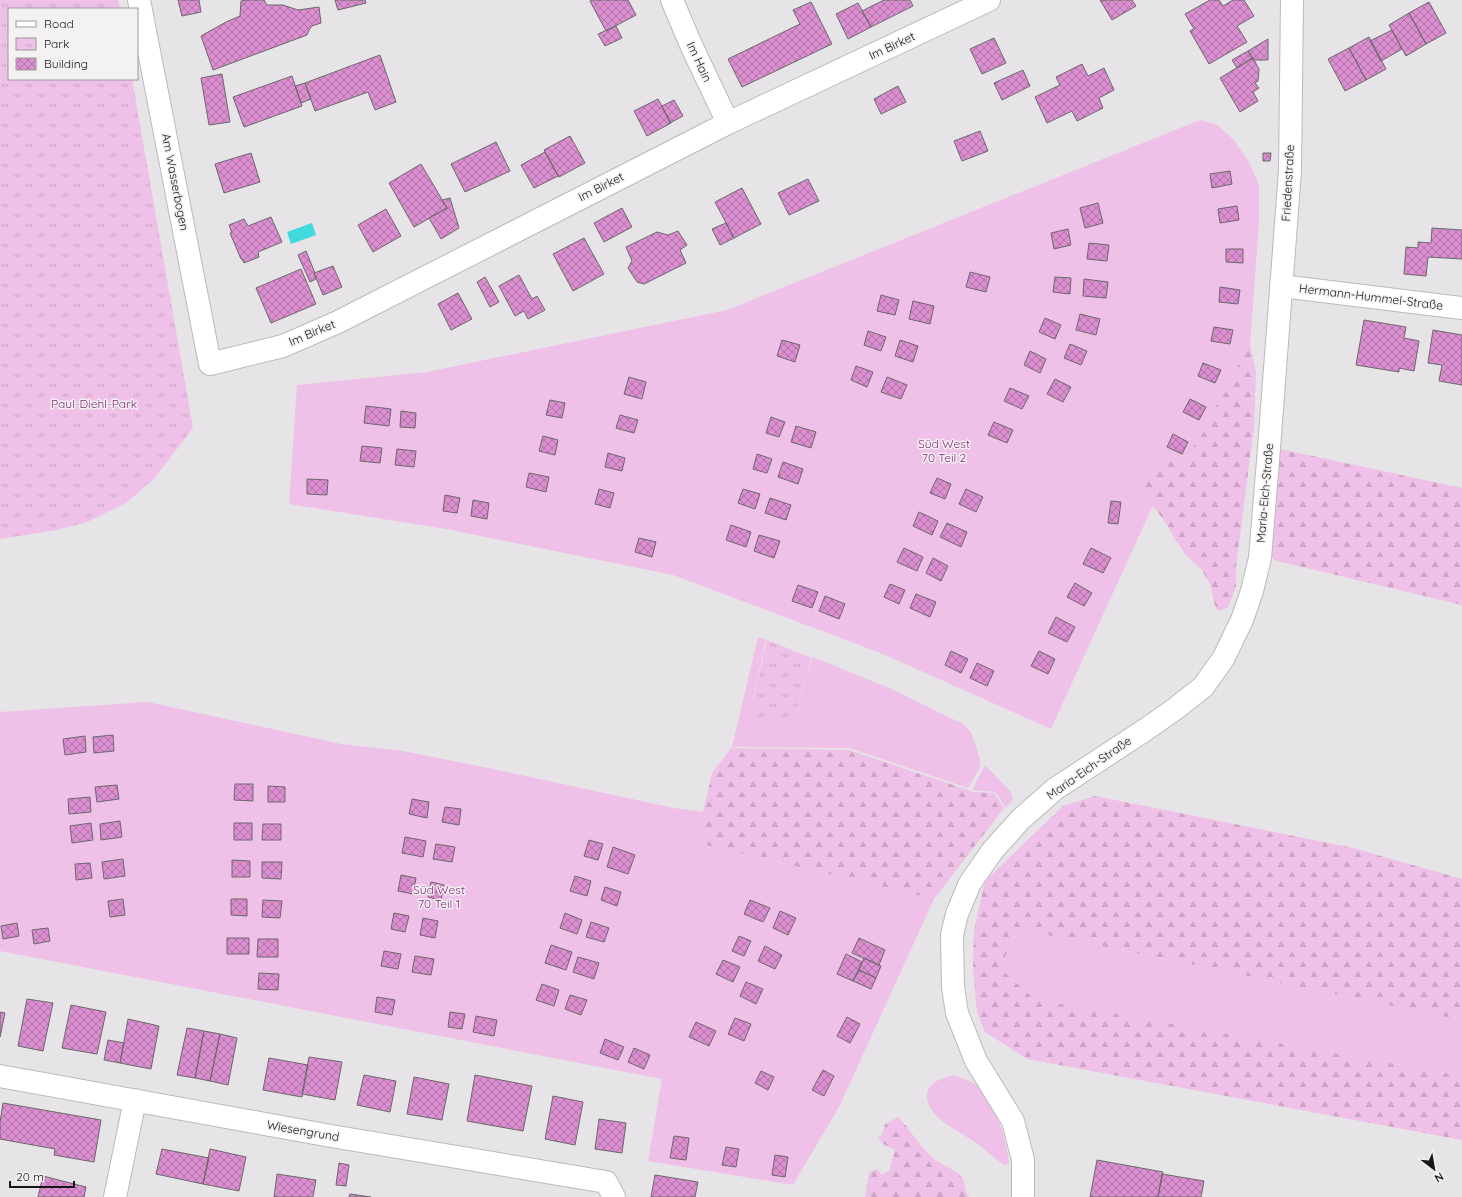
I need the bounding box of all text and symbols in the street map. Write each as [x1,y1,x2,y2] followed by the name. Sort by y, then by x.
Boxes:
[8,8,138,80] legend
[44,16,74,31] text: Road
[866,28,917,63] street label: Im Birket
[44,36,69,51] text: Park
[684,39,715,84] street label: Im Hain
[44,56,88,71] text: Building
[159,132,192,232] street label: Am Wasserbogen
[1278,144,1297,222] street label: Friedenstraße
[575,169,626,204] street label: Im Birket
[1298,280,1444,313] street label: Hermann-Hummel-Straße
[286,316,337,349] street label: Im Birket
[51,396,137,411] park label: Paul-Diehl-Park
[918,436,970,465] park label: Süd West 70 Teil 2
[1253,442,1276,543] street label: Maria-Eich-Straße
[1043,733,1134,802] street label: Maria-Eich-Straße
[413,882,465,911] park label: Süd West 70 Teil 1
[266,1117,341,1144] street label: Wiesengrund
[1414,1149,1454,1189] north arrow
[10,1163,74,1189] scale bar
[16,1169,44,1184] text: 20 m
[1432,1169,1446,1186] text: N

